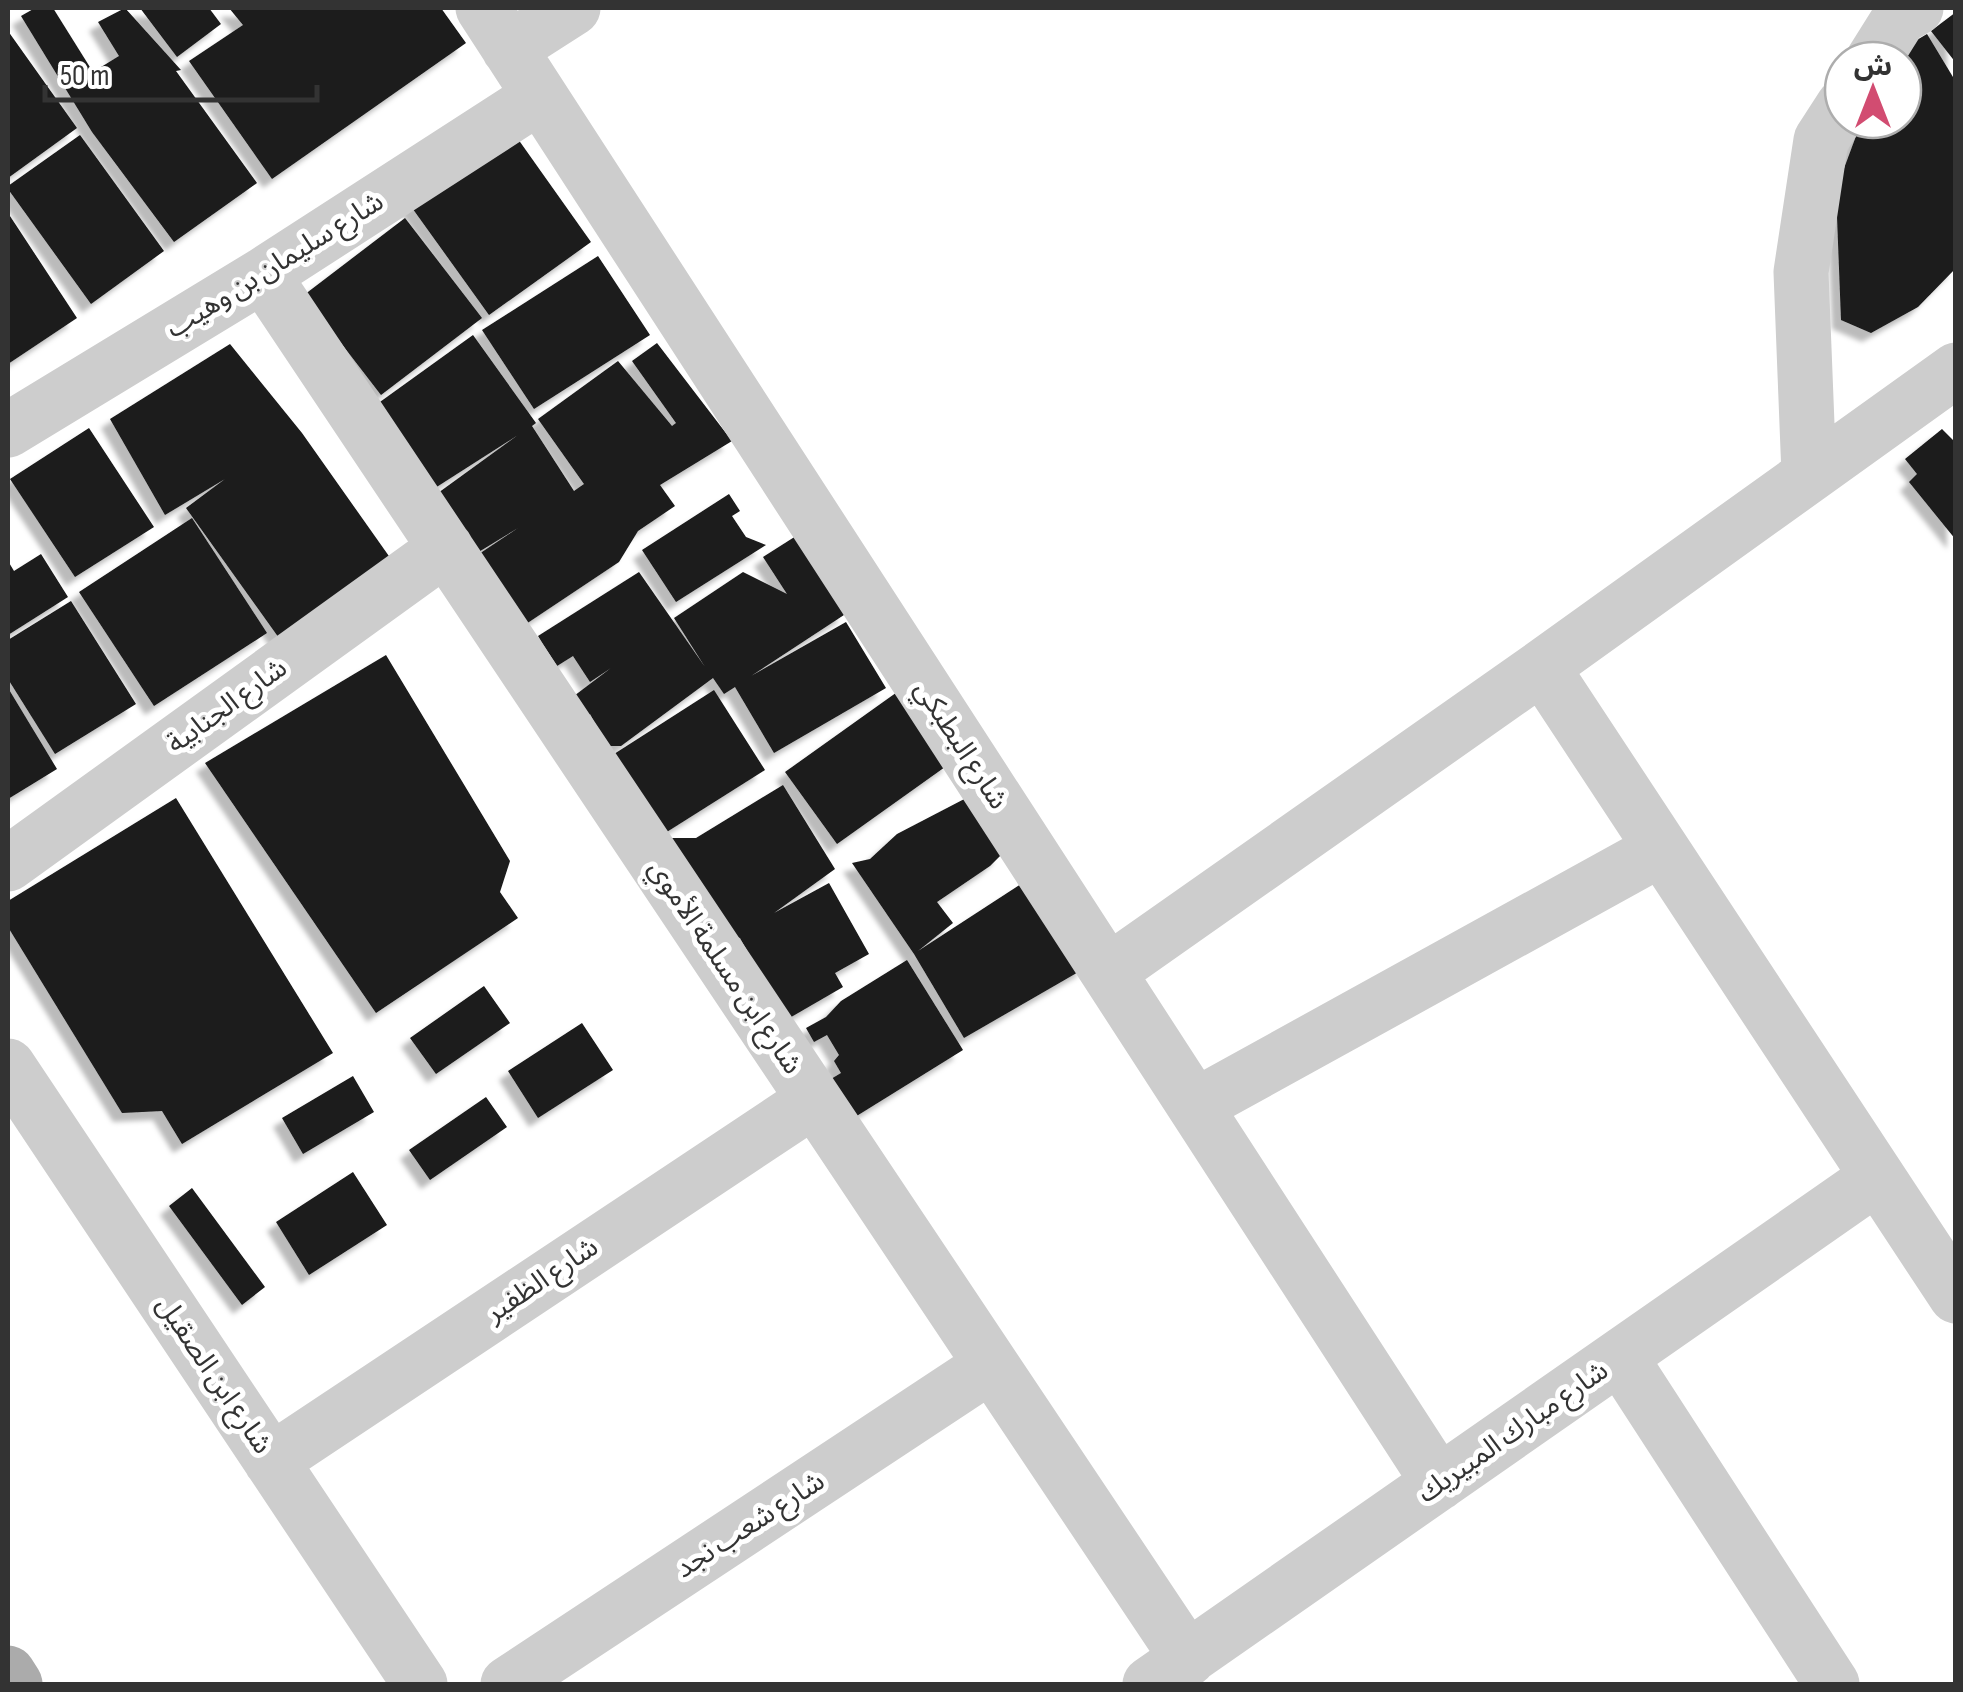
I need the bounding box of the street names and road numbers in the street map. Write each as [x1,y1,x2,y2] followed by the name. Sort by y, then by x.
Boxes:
[160,185,391,348] street label: شارع سليمان بن وهيب
[161,651,295,763] street label: شارع الجنابية
[904,674,1015,817] street label: شارع البطبكي
[638,854,809,1082] street label: شارع ابن مسلمة الأموي
[479,1230,606,1333] street label: شارع الظفير
[147,1290,279,1462] street label: شارع ابن الصقيل
[1411,1354,1616,1512] street label: شارع مبارك المبيريك
[669,1465,832,1588] street label: شارع شعب نجد

